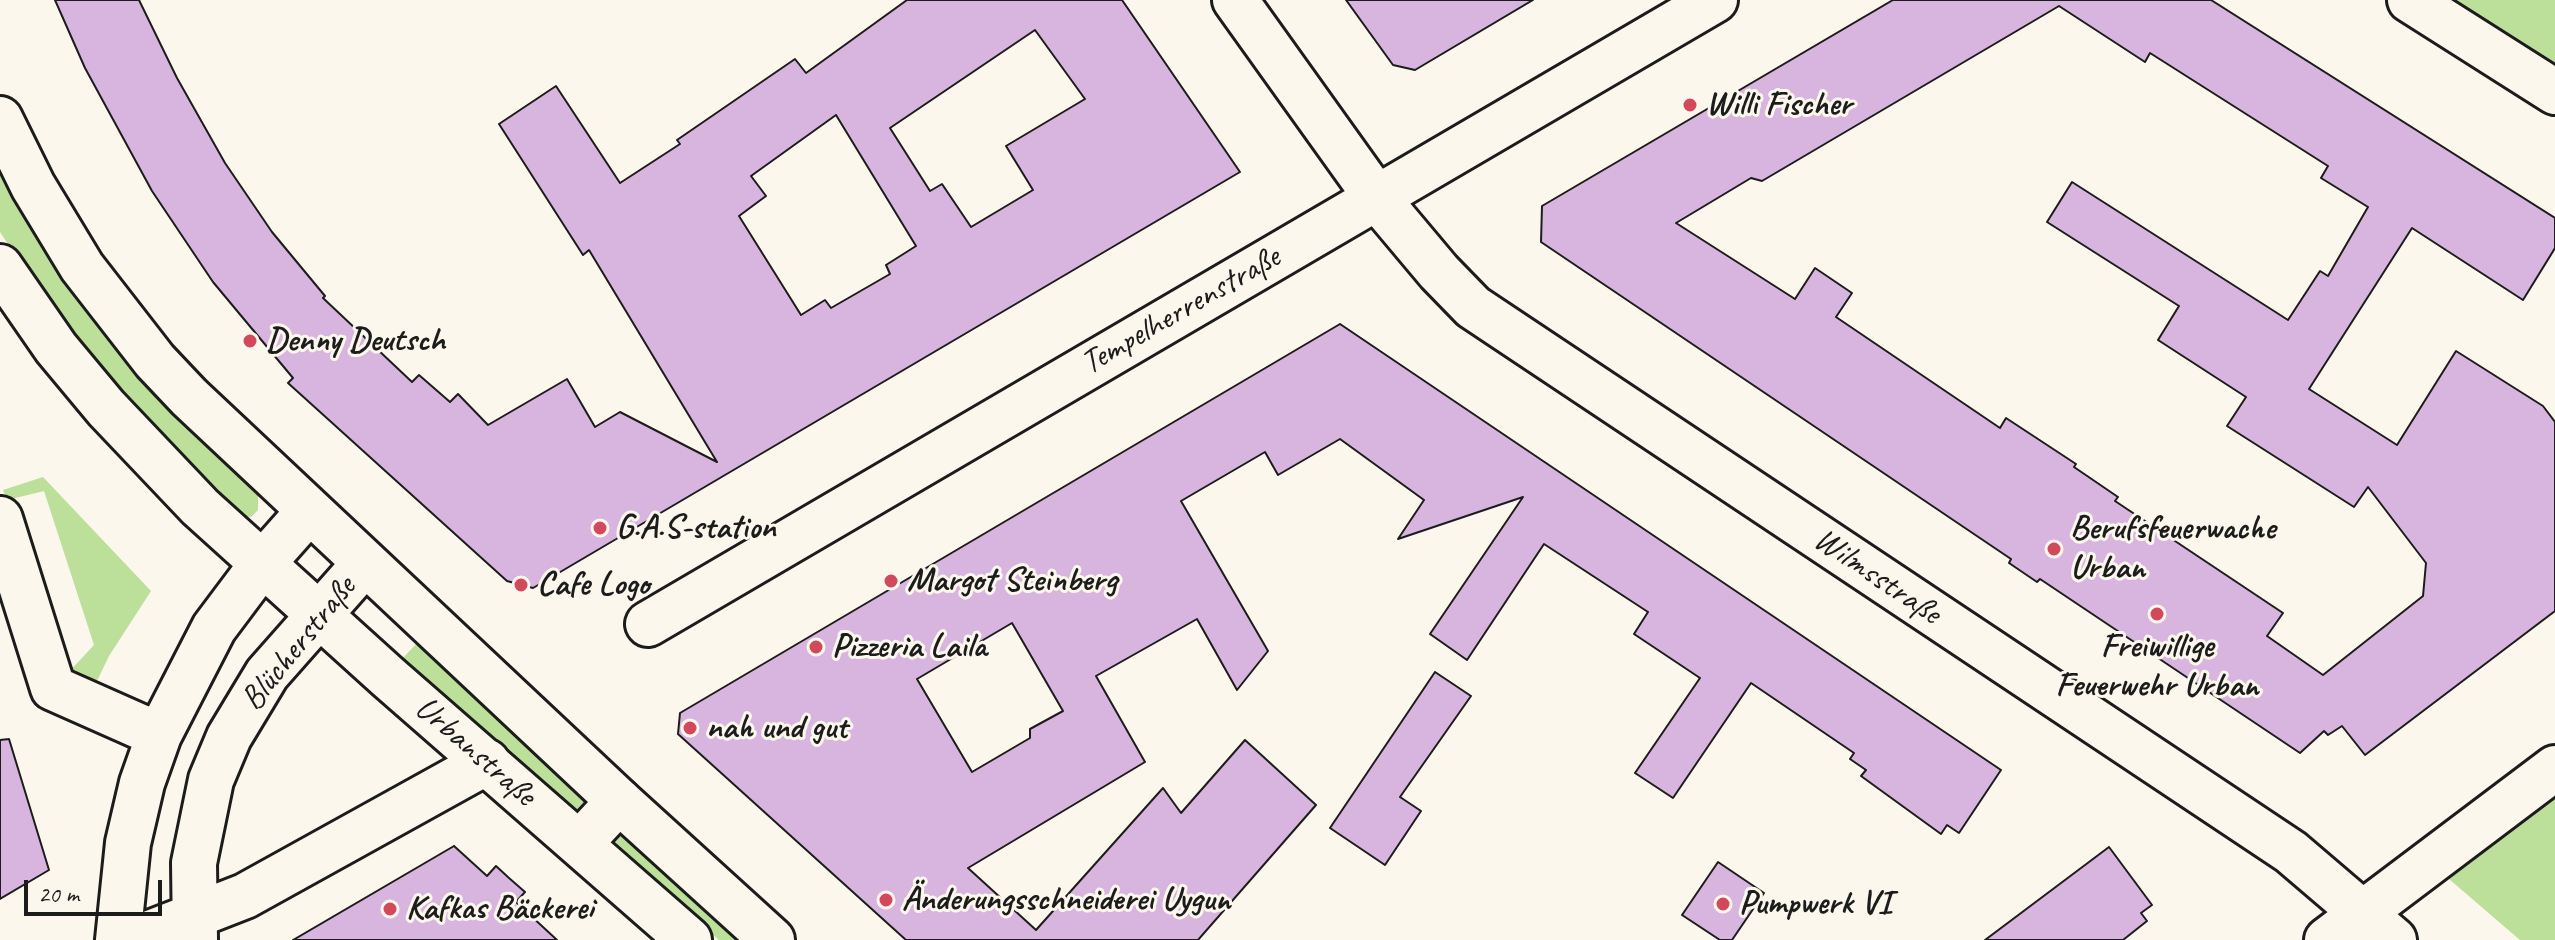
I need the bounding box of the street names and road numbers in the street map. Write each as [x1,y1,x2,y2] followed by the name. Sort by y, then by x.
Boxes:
[1074,238,1288,384] street label: Tempelherrenstraße
[1806,520,1948,634] street label: Wilmsstraße
[233,569,365,719] street label: Blücherstraße
[406,688,544,816] street label: Urbanstraße

